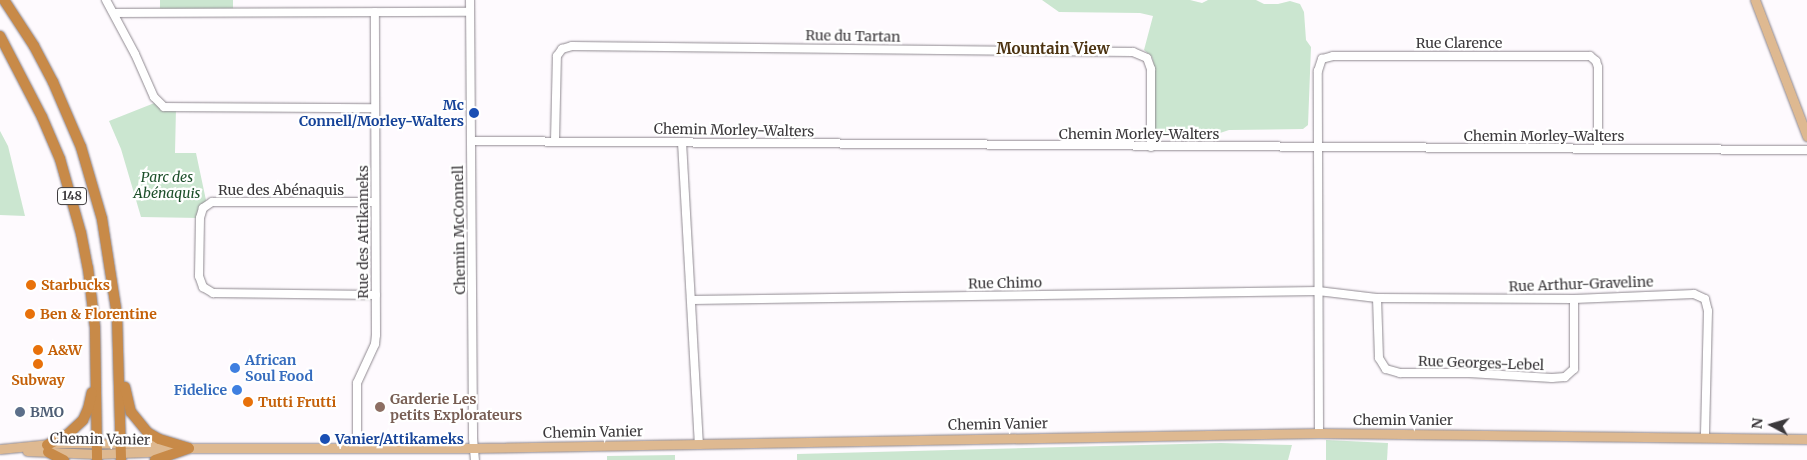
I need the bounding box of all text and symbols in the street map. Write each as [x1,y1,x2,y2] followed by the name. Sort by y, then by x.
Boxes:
[805,27,901,45] street label: Rue du Tartan
[1416,35,1502,51] street label: Rue Clarence
[996,40,1110,58] district label: Mountain View
[299,97,464,130] place label: Mc Connell/Morley-Walters
[468,107,480,119] marker: Mc Connell/Morley-Walters
[654,120,814,140] street label: Chemin Morley-Walters
[1059,126,1219,142] street label: Chemin Morley-Walters
[1464,128,1624,144] street label: Chemin Morley-Walters
[355,165,371,299] street label: Rue des Attikameks
[449,165,469,295] street label: Chemin McConnell
[134,169,200,202] park label: Parc des Abénaquis
[218,182,344,198] street label: Rue des Abénaquis
[57,187,87,206] road number: 148
[1508,273,1654,295] street label: Rue Arthur-Graveline
[968,274,1042,292] street label: Rue Chimo
[41,277,110,293] place label: Starbucks
[25,279,37,291] marker: Starbucks
[40,306,157,322] place label: Ben & Florentine
[24,308,36,320] marker: Ben & Florentine
[48,342,82,358] place label: A&W
[32,344,44,356] marker: A&W
[245,352,313,384] place label: African Soul Food
[1418,352,1544,374] street label: Rue Georges-Lebel
[32,358,44,370] marker: Subway
[229,362,241,374] marker: African Soul Food
[11,372,65,388] place label: Subway
[174,382,227,398] place label: Fidelice
[231,384,243,396] marker: Fidelice
[390,391,522,424] place label: Garderie Les petits Explorateurs
[258,394,336,410] place label: Tutti Frutti
[242,396,254,408] marker: Tutti Frutti
[1747,400,1797,450] north arrow
[374,401,386,413] marker: Garderie Les petits Explorateurs
[30,404,64,420] place label: BMO
[14,406,26,418] marker: BMO
[1353,412,1453,428] street label: Chemin Vanier
[948,415,1048,433] street label: Chemin Vanier
[1748,417,1767,430] text: N
[543,423,643,441] street label: Chemin Vanier
[50,430,150,448] street label: Chemin Vanier
[335,431,464,447] place label: Vanier/Attikameks
[319,433,331,445] marker: Vanier/Attikameks

